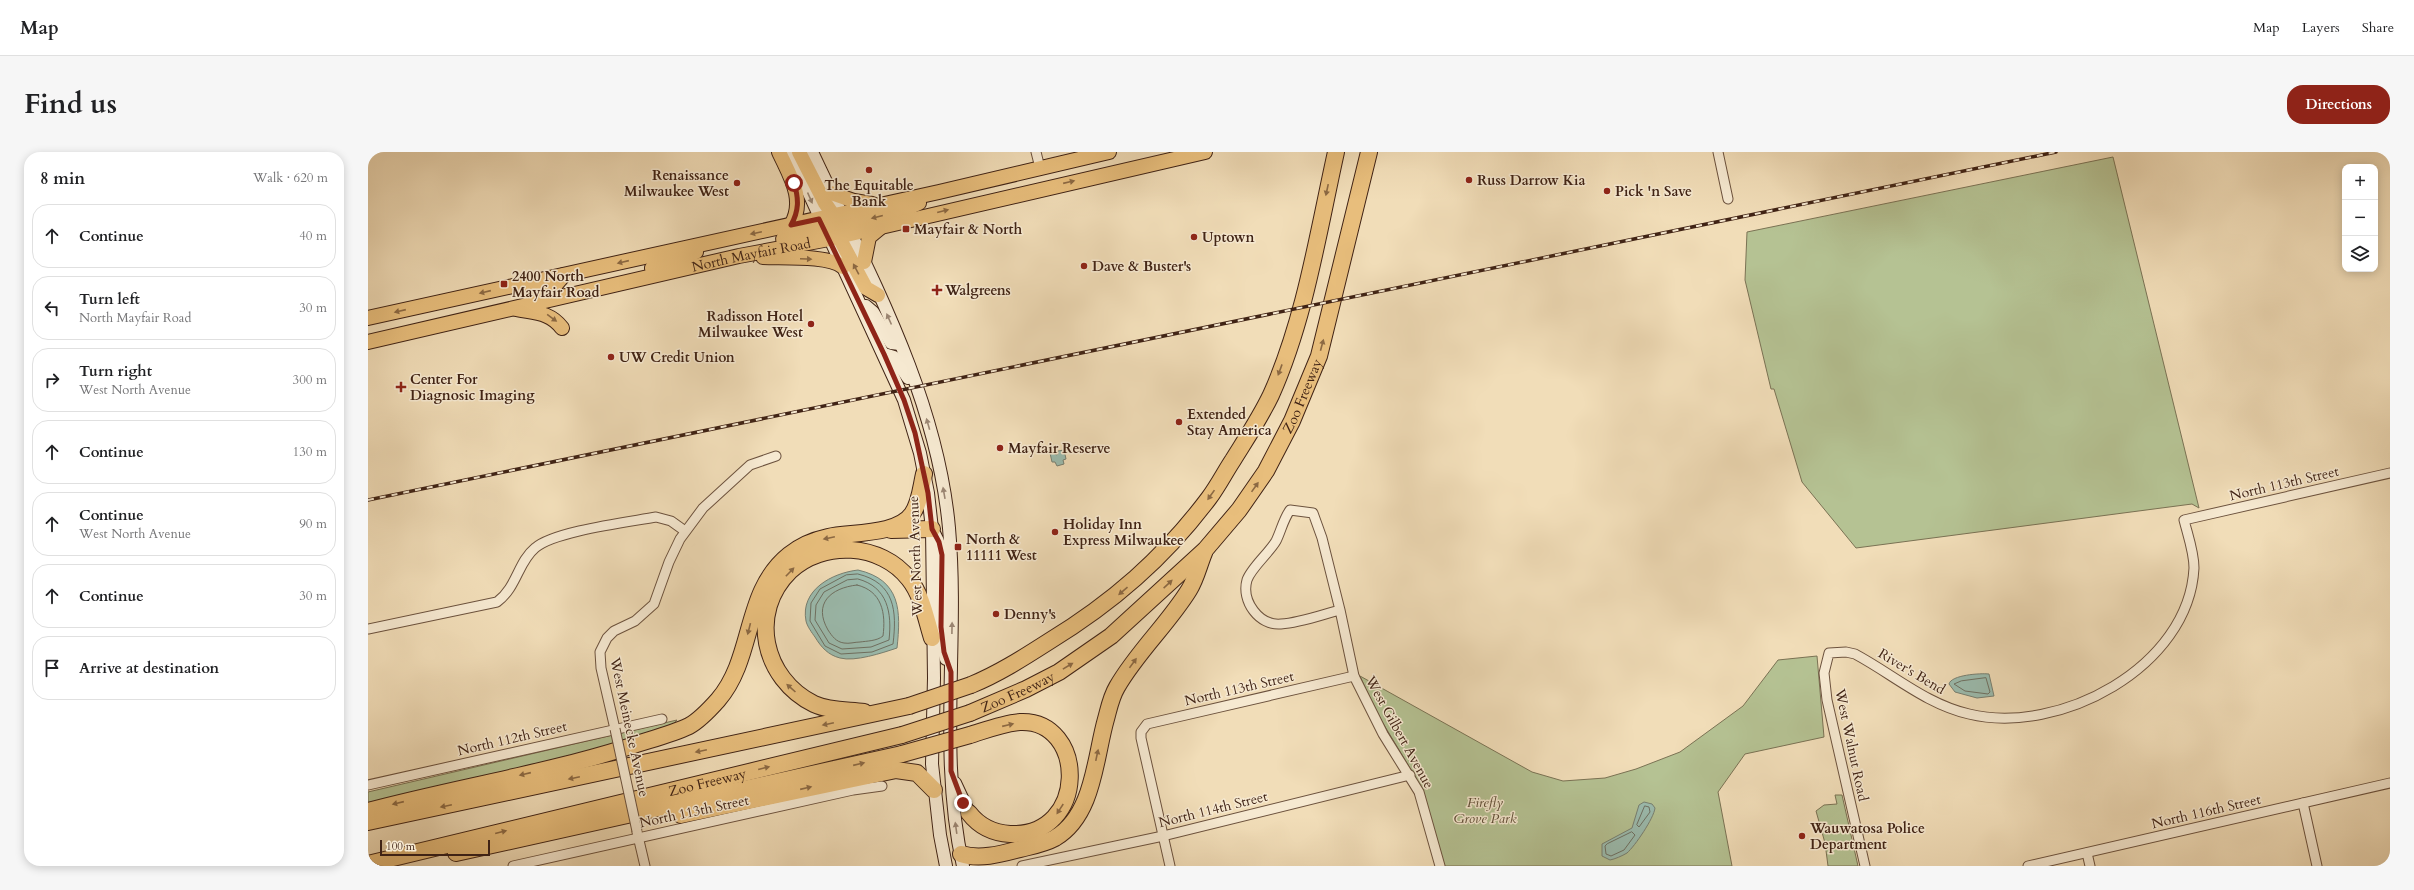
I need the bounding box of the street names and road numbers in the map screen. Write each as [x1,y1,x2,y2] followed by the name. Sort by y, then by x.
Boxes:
[690,234,813,277] street label: North Mayfair Road
[1278,355,1327,437] street label: Zoo Freeway
[2228,462,2341,505] street label: North 113th Street
[904,495,927,618] street label: West North Avenue
[1875,644,1949,699] street label: River's Bend
[605,655,654,798] street label: West Meinecke Avenue
[978,667,1058,717] street label: Zoo Freeway
[1183,667,1296,710] street label: North 113th Street
[1360,672,1438,792] street label: West Gilbert Avenue
[1830,686,1873,804] street label: West Walnut Road
[456,717,569,760] street label: North 112th Street
[667,764,749,801] street label: Zoo Freeway
[1157,787,1270,832] street label: North 114th Street
[638,790,751,832] street label: North 113th Street
[2150,790,2263,833] street label: North 116th Street

